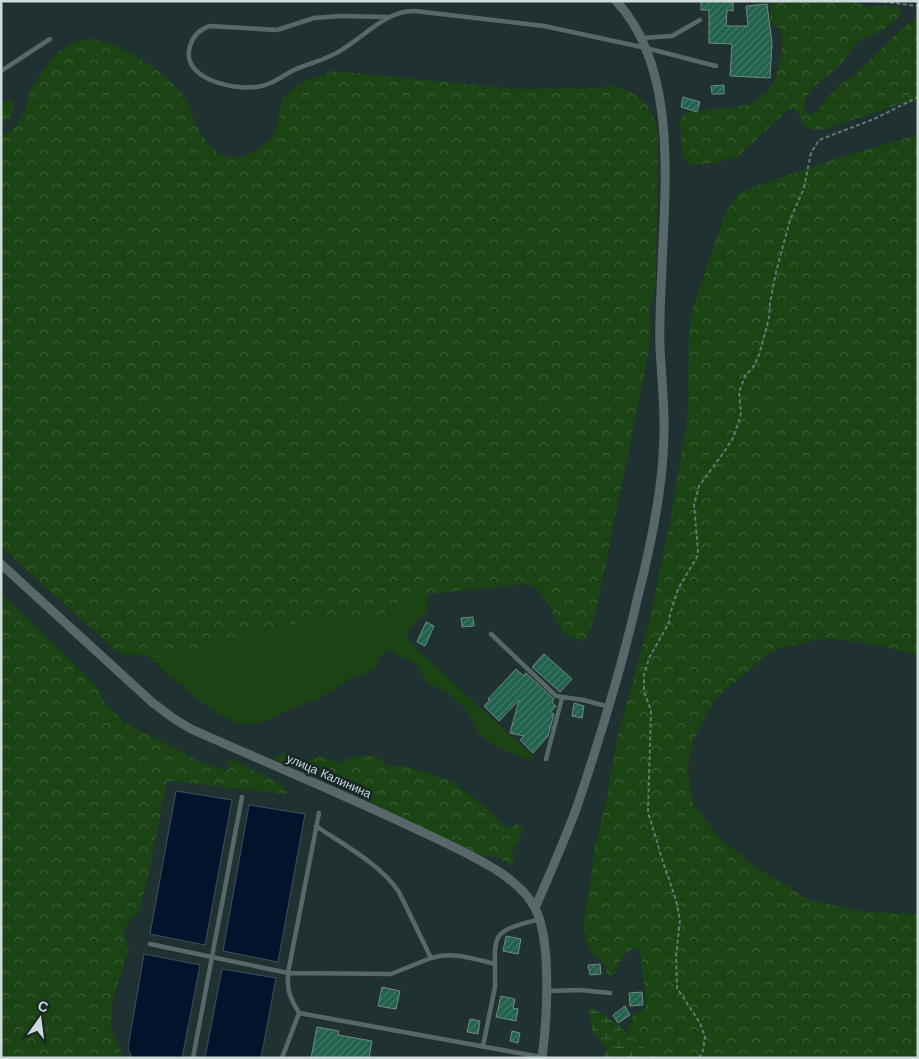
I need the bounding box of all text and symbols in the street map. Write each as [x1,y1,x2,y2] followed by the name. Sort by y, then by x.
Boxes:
[285,751,374,801] street label: улица Калинина
[15,994,65,1044] north arrow
[36,997,50,1015] text: С

